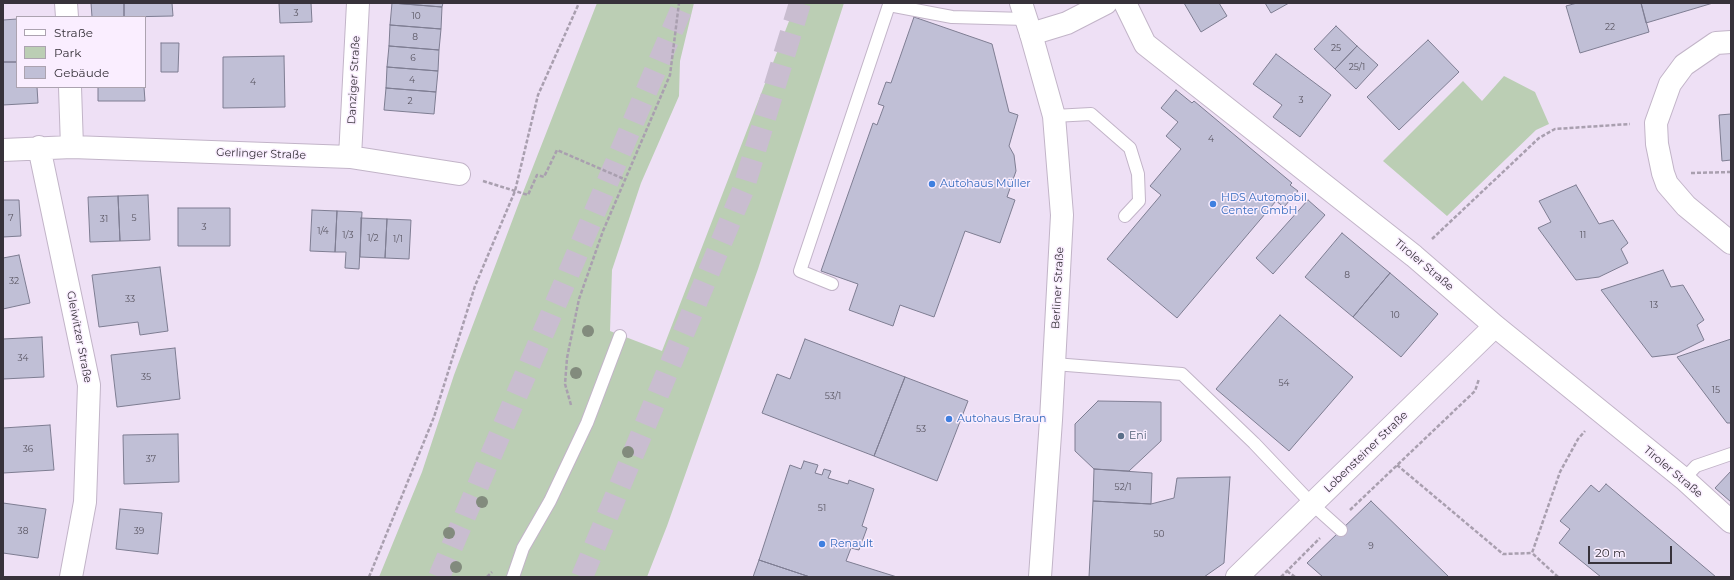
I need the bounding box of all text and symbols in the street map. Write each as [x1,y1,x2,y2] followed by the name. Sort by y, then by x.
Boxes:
[293,8,299,18] house number: 3
[411,11,421,21] house number: 10
[16,16,146,88] legend
[1605,22,1615,32] house number: 22
[54,25,93,40] text: Straße
[412,32,418,42] house number: 8
[345,35,363,125] street label: Danziger Straße
[1331,43,1341,53] house number: 25
[54,45,81,60] text: Park
[410,53,416,63] house number: 6
[1349,62,1365,72] house number: 25/1
[54,65,109,80] text: Gebäude
[409,75,415,85] house number: 4
[250,77,256,87] house number: 4
[1298,95,1304,105] house number: 3
[407,96,413,106] house number: 2
[1208,134,1214,144] house number: 4
[216,146,306,162] street label: Gerlinger Straße
[940,177,1031,191] place label: Autohaus Müller
[927,179,937,189] marker: Autohaus Müller
[1221,191,1307,217] place label: HDS Automobil Center GmbH
[1208,199,1218,209] marker: HDS Automobil Center GmbH
[8,213,14,223] house number: 7
[131,213,137,223] house number: 5
[100,214,108,224] house number: 31
[201,222,207,232] house number: 3
[317,226,329,236] house number: 1/4
[342,230,354,240] house number: 1/3
[1580,230,1586,240] house number: 11
[367,233,379,243] house number: 1/2
[393,234,403,244] house number: 1/1
[1392,236,1456,294] street label: Tiroler Straße
[1049,247,1067,329] street label: Berliner Straße
[1344,270,1350,280] house number: 8
[9,276,19,286] house number: 32
[64,290,94,384] street label: Gleiwitzer Straße
[125,294,135,304] house number: 33
[1650,300,1658,310] house number: 13
[1390,310,1400,320] house number: 10
[17,353,29,363] house number: 34
[141,372,151,382] house number: 35
[1278,378,1290,388] house number: 54
[1712,385,1720,395] house number: 15
[825,391,841,401] house number: 53/1
[1321,409,1411,495] street label: Lobensteiner Straße
[957,412,1046,426] place label: Autohaus Braun
[944,414,954,424] marker: Autohaus Braun
[916,424,926,434] house number: 53
[1129,429,1147,443] place label: Eni
[1116,431,1126,441] marker: Eni
[1641,443,1705,501] street label: Tiroler Straße
[23,444,33,454] house number: 36
[146,454,156,464] house number: 37
[1115,482,1131,492] house number: 52/1
[818,503,826,513] house number: 51
[18,526,28,536] house number: 38
[134,526,144,536] house number: 39
[1153,529,1165,539] house number: 50
[830,537,873,551] place label: Renault
[1590,538,1674,564] scale bar
[817,539,827,549] marker: Renault
[1368,541,1374,551] house number: 9
[1595,545,1626,560] text: 20 m

